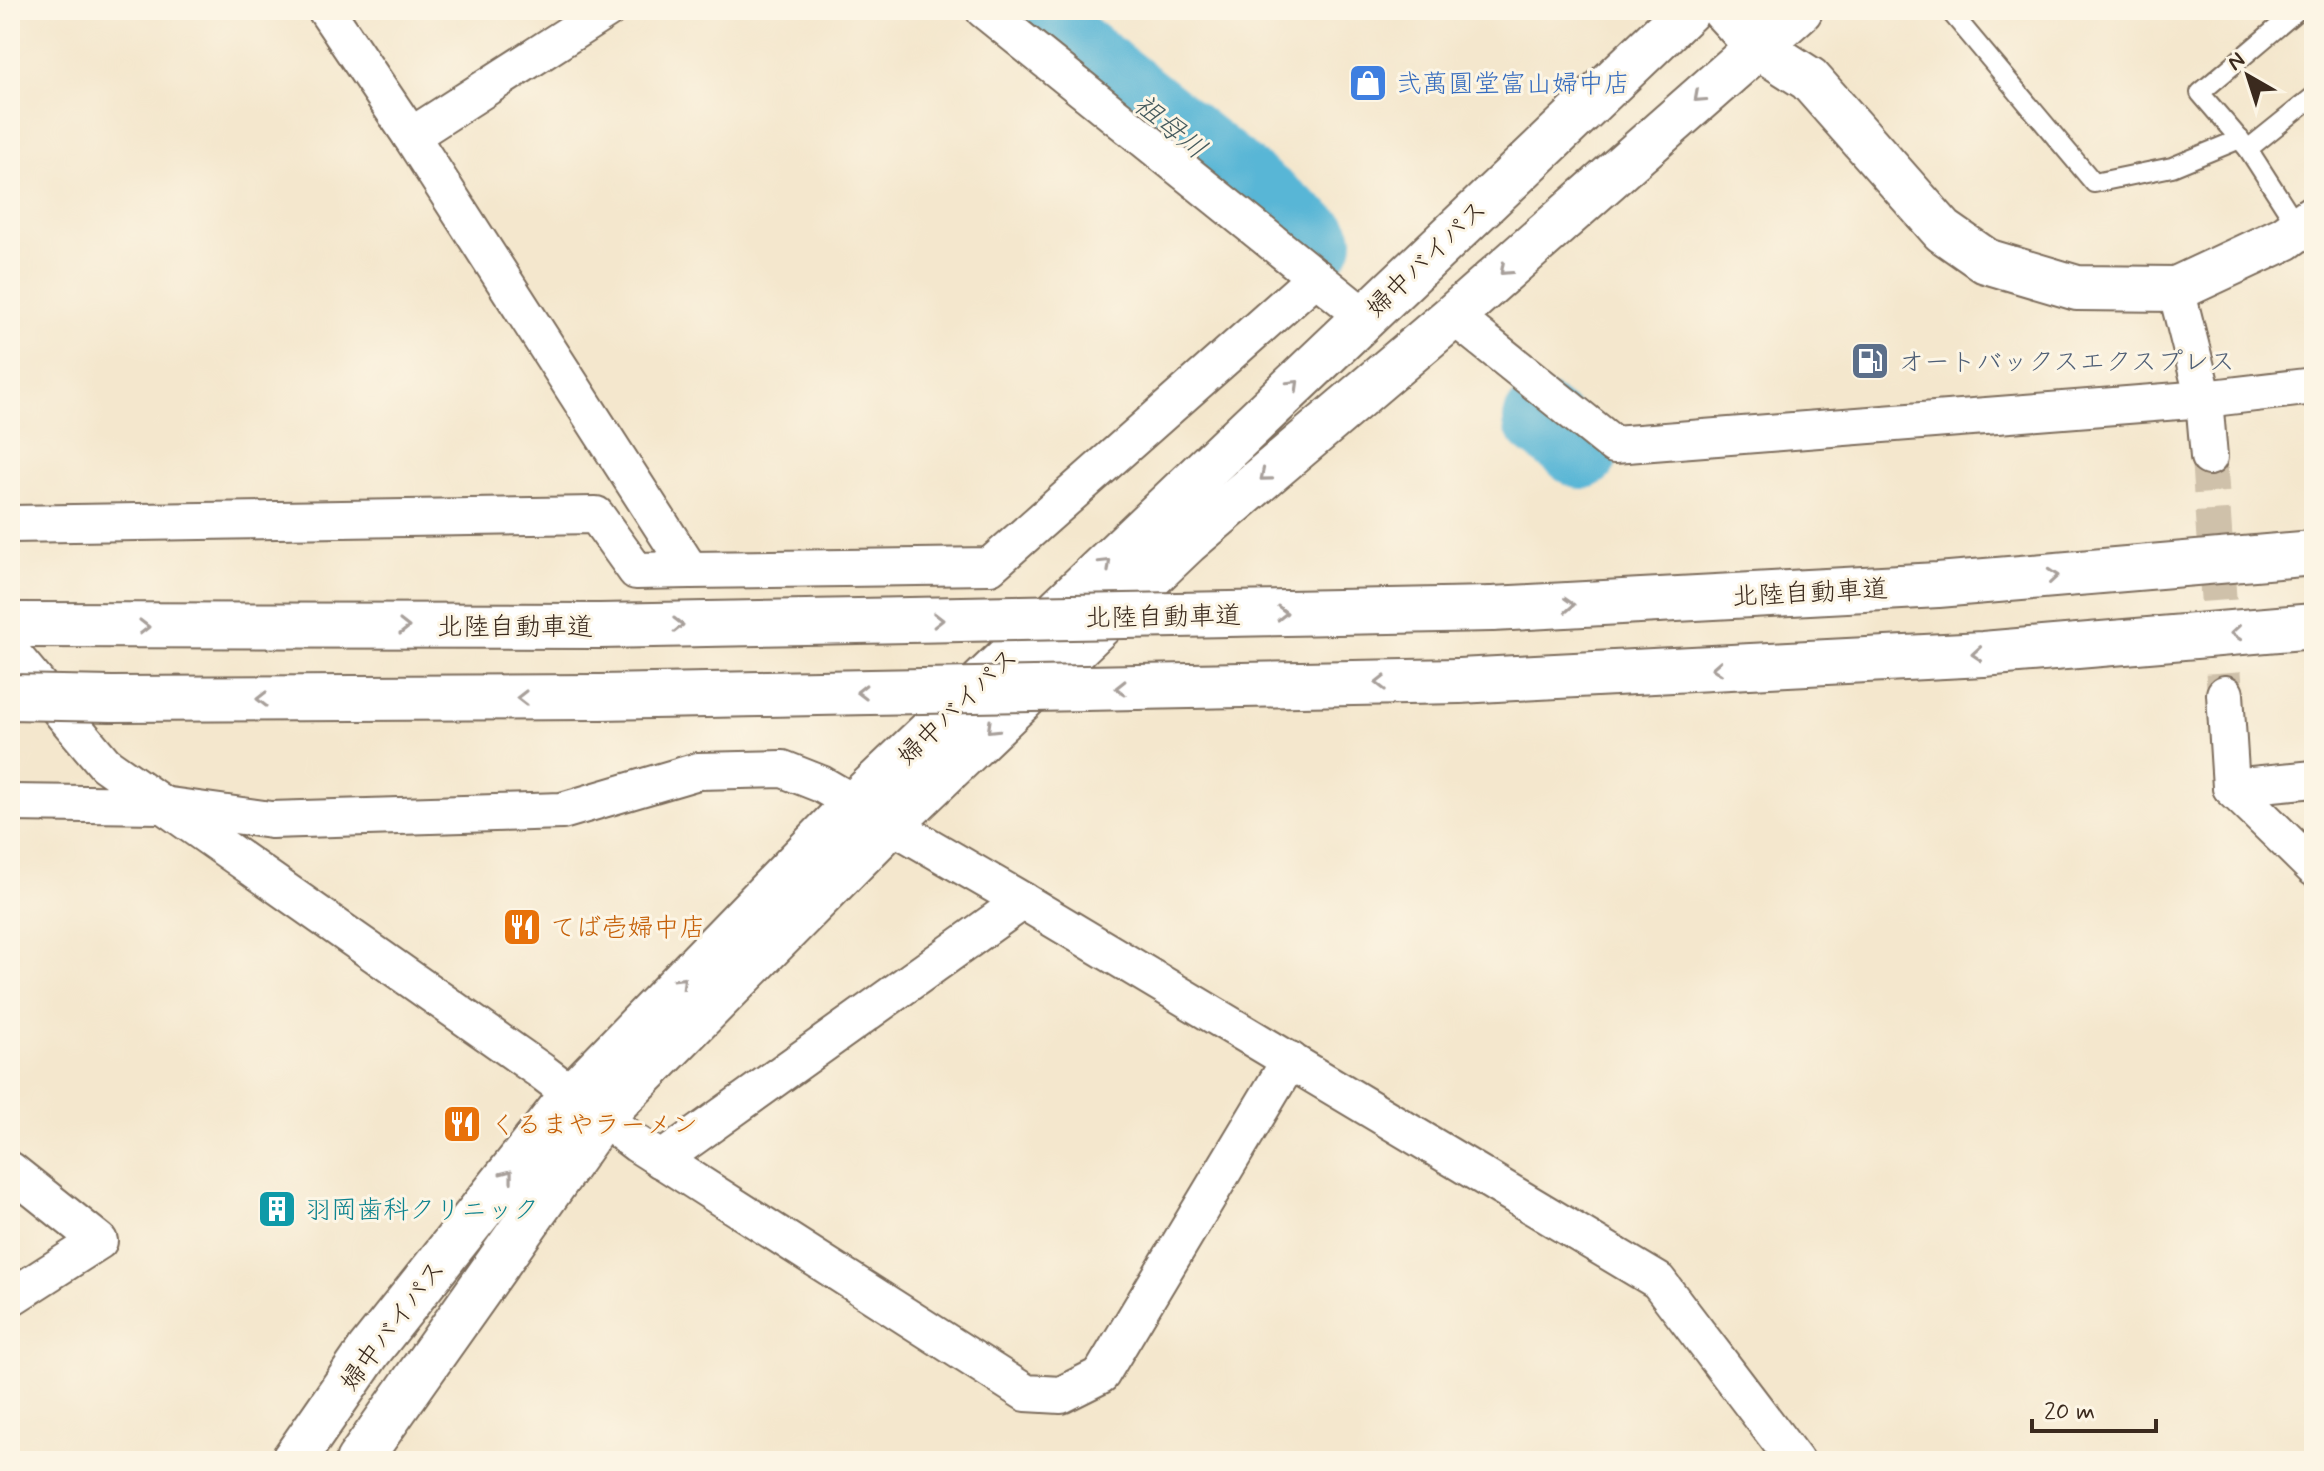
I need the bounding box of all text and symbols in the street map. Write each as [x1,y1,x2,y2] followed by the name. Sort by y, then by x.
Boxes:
[2208,36,2288,116] north arrow
[2222,47,2251,78] text: N
[1347,62,1389,104] shop icon: 弐萬圓堂富山婦中店
[1396,68,1630,102] place label: 弐萬圓堂富山婦中店
[1125,87,1214,169] water label: 祖母川
[1694,88,1709,102] one-way arrow
[1360,193,1495,326] street label: 婦中バイパス
[1499,260,1514,275] one-way arrow
[1849,340,1891,382] fuel station icon: オートバックスエクスプレス
[1898,346,2235,380] place label: オートバックスエクスプレス
[1285,379,1299,394] one-way arrow
[1260,466,1274,481] one-way arrow
[1097,560,1112,574] one-way arrow
[2046,567,2059,584] one-way arrow
[1731,573,1889,615] street label: 北陸自動車道
[1563,597,1576,614] one-way arrow
[1085,600,1241,636] street label: 北陸自動車道
[1276,605,1289,622] one-way arrow
[437,611,593,645] street label: 北陸自動車道
[932,611,945,629] one-way arrow
[672,616,685,634] one-way arrow
[138,618,151,636] one-way arrow
[398,618,411,636] one-way arrow
[2229,624,2242,641] one-way arrow
[891,641,1026,774] street label: 婦中バイパス
[1970,645,1983,662] one-way arrow
[1711,659,1723,676] one-way arrow
[1374,674,1387,691] one-way arrow
[1114,679,1127,696] one-way arrow
[855,684,868,701] one-way arrow
[515,689,528,707] one-way arrow
[255,690,268,708] one-way arrow
[986,719,1001,733] one-way arrow
[501,906,543,948] restaurant icon: てば壱婦中店
[550,912,705,946] place label: てば壱婦中店
[672,977,687,991] one-way arrow
[441,1103,483,1145] restaurant icon: くるまやラーメン
[490,1109,698,1143] place label: くるまやラーメン
[498,1170,513,1184] one-way arrow
[256,1188,298,1230] building icon: 羽岡歯科クリニック
[305,1194,539,1228] place label: 羽岡歯科クリニック
[333,1254,454,1399] street label: 婦中バイパス
[2032,1383,2156,1433] scale bar
[2044,1397,2095,1428] text: 20 m

